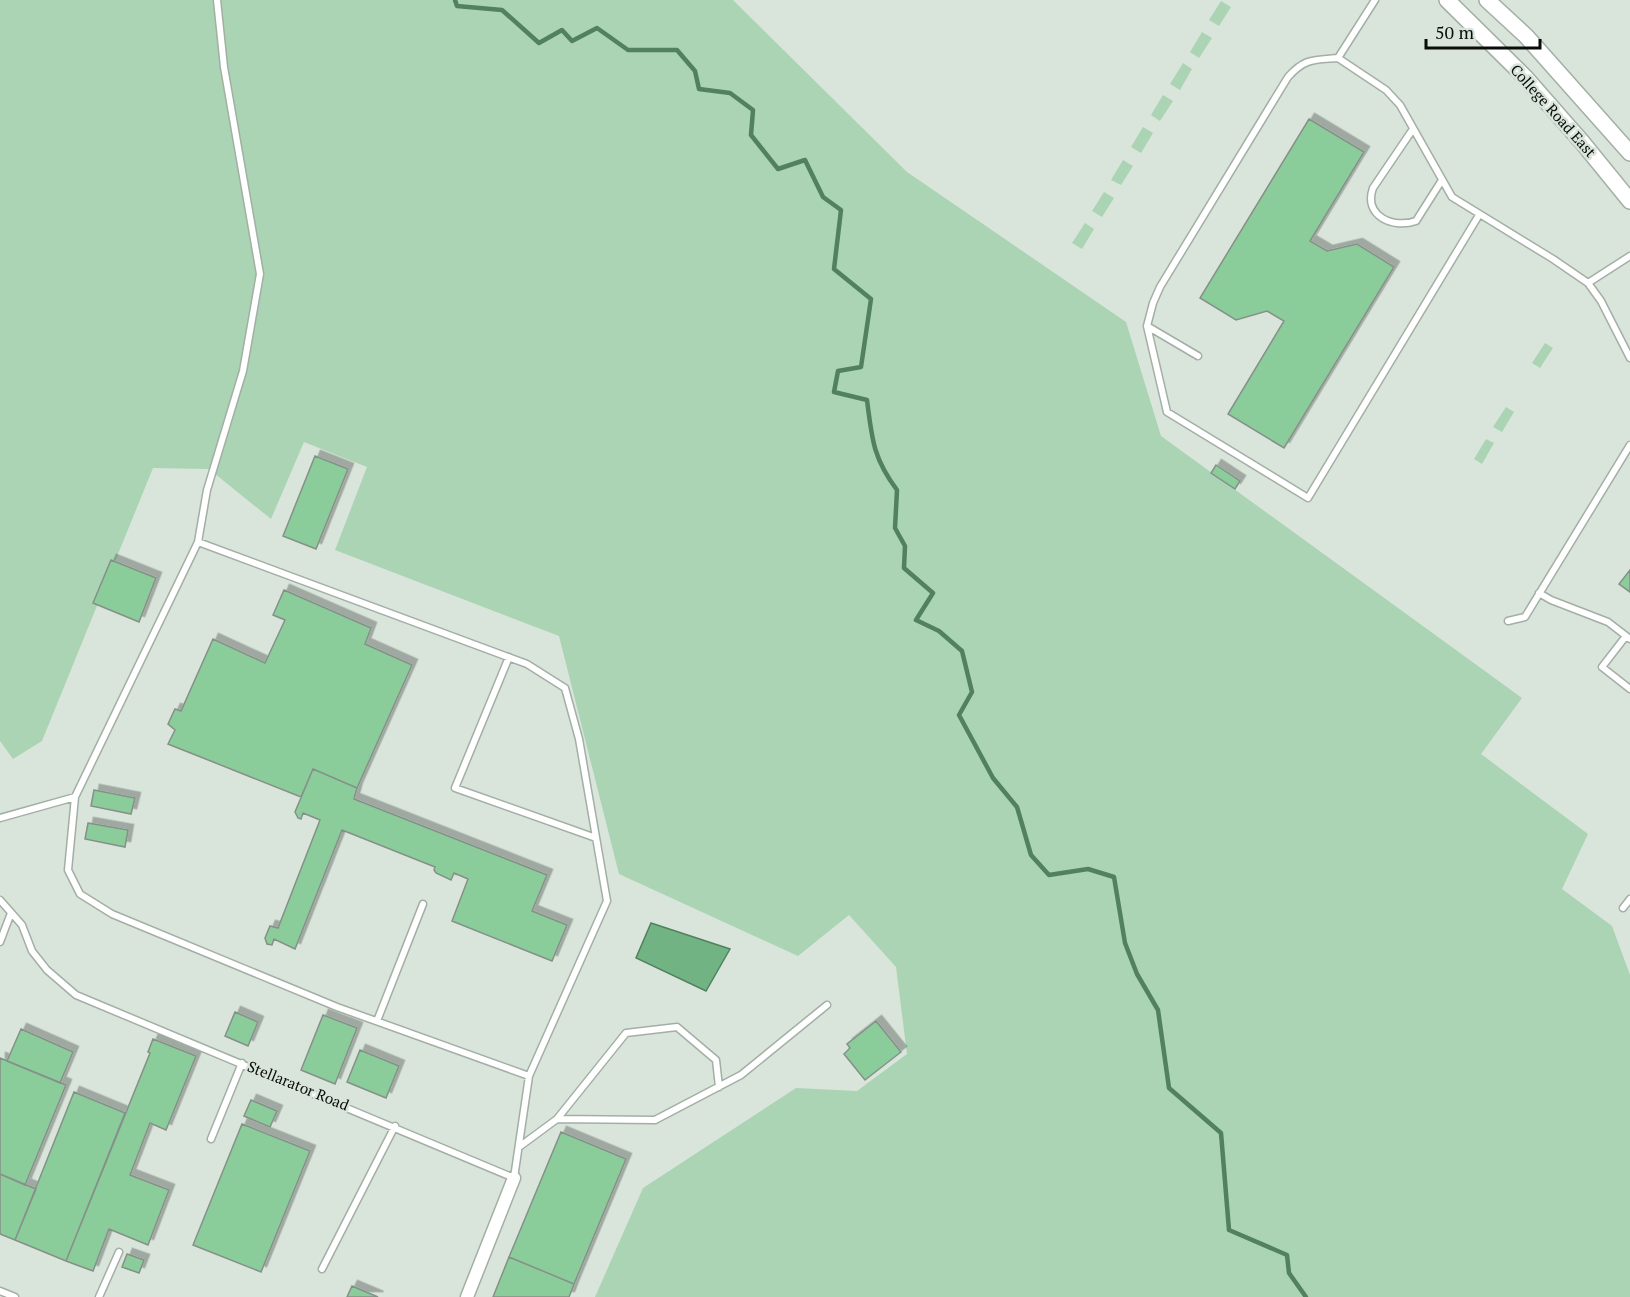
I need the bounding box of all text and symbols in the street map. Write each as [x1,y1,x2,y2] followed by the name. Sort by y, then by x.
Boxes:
[1426,12,1540,50] scale bar
[1435,20,1475,44] text: 50 m
[1507,60,1601,161] street label: College Road East
[245,1056,352,1115] street label: Stellarator Road

